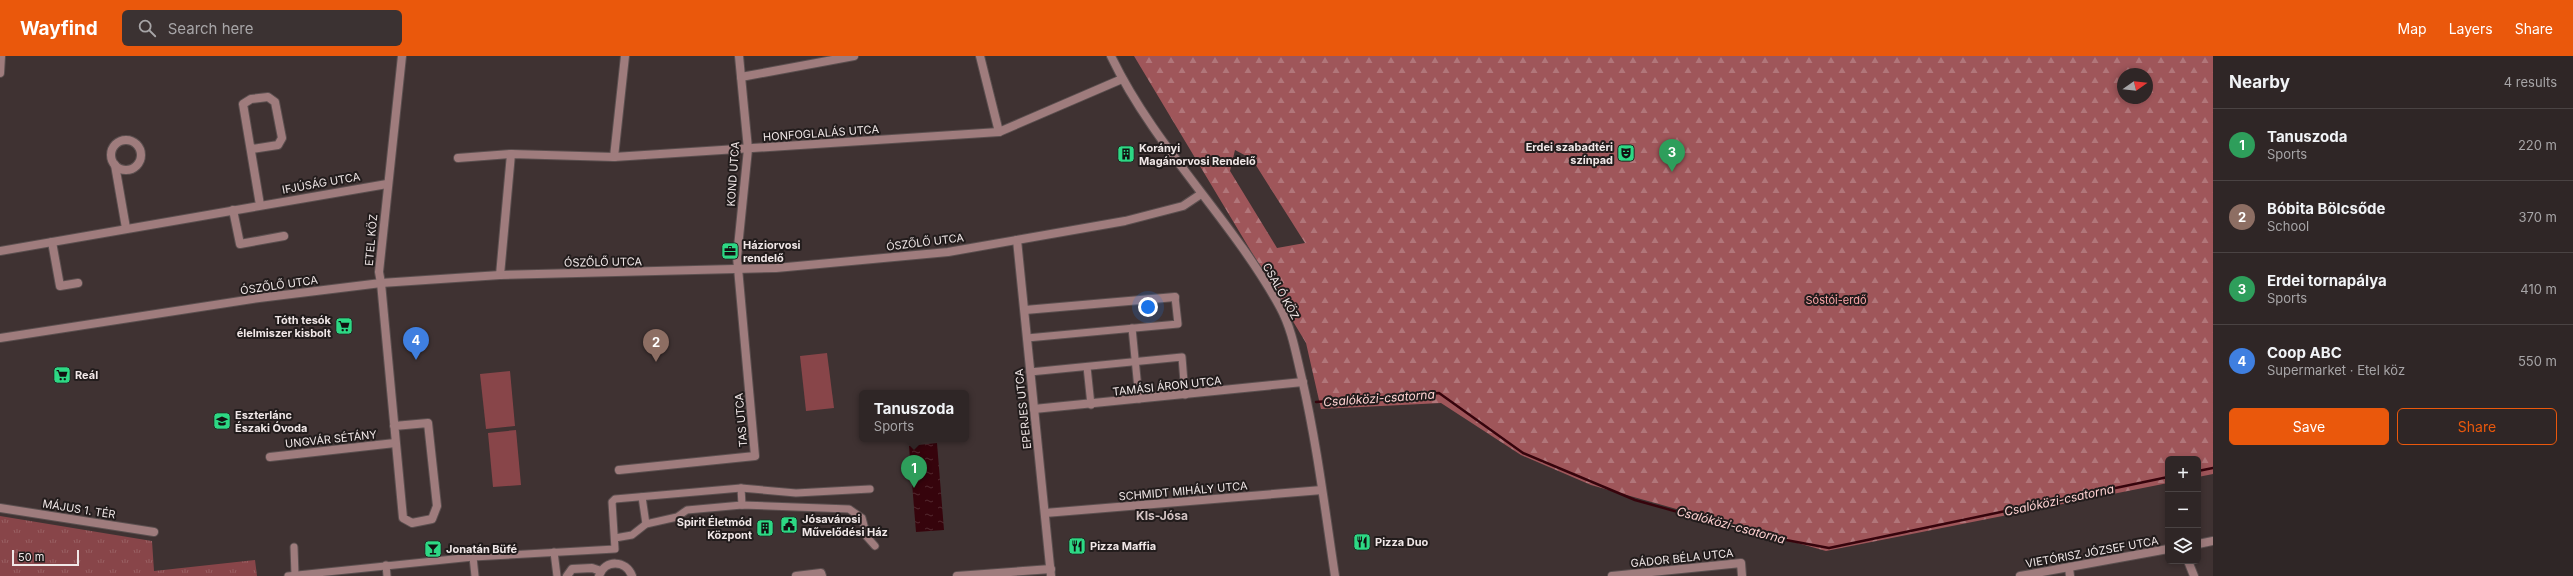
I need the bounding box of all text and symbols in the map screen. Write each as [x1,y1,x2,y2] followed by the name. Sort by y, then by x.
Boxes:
[122,10,402,46] search box
[20,17,98,40] text: Wayfind
[136,17,158,39] icon: search
[168,19,253,38] text: Search here
[2398,20,2427,37] text: Map
[2449,20,2493,37] text: Layers
[2515,20,2553,37] text: Share
[2117,68,2153,104] north arrow
[2229,72,2290,92] text: Nearby
[2504,74,2557,90] text: 4 results
[763,122,880,144] street label: HONFOGLALÁS UTCA
[2267,127,2347,146] text: Tanuszoda
[2239,137,2245,153] text: 1
[2518,137,2557,153] text: 220 m
[1659,139,1685,172] pin: 3
[1526,140,1613,167] place label: Erdei szabadtéri színpad
[724,141,742,207] street label: KOND UTCA
[1139,141,1256,168] place label: Korányi Magánorvosi Rendelő
[1616,143,1636,163] theatre icon: Erdei szabadtéri színpad
[1116,144,1136,164] building icon: Korányi Magánorvosi Rendelő
[2267,146,2307,162] text: Sports
[281,169,362,197] street label: IFJÚSÁG UTCA
[2267,199,2385,218] text: Bóbita Bölcsőde
[2238,209,2246,225] text: 2
[2519,209,2557,225] text: 370 m
[362,213,380,267] street label: ETEL KÖZ
[2267,218,2309,234] text: School
[885,230,965,254] street label: ÓSZŐLŐ UTCA
[743,238,801,265] place label: Háziorvosi rendelő
[720,241,740,261] office icon: Háziorvosi rendelő
[564,254,643,270] street label: ÓSZŐLŐ UTCA
[1260,260,1302,322] street label: CSALÓ KÖZ
[2267,271,2387,290] text: Erdei tornapálya
[239,273,319,297] street label: ÓSZŐLŐ UTCA
[2238,281,2246,297] text: 3
[2520,281,2557,297] text: 410 m
[2267,290,2307,306] text: Sports
[1806,293,1867,307] park label: Sóstói-erdő
[1138,297,1158,317] your location
[237,313,332,340] place label: Tóth tesók élelmiszer kisbolt
[334,316,354,336] supermarket icon: Tóth tesók élelmiszer kisbolt
[403,327,429,360] pin: 4
[643,329,669,362] pin: 2
[2267,343,2342,362] text: Coop ABC
[2238,353,2246,369] text: 4
[2518,353,2557,369] text: 550 m
[2267,362,2405,378] text: Supermarket · Etel köz
[52,365,72,385] supermarket icon: Reál
[75,368,98,382] place label: Reál
[1012,368,1034,450] street label: EPERJES UTCA
[1112,373,1222,399] street label: TAMÁSI ÁRON UTCA
[1323,387,1435,409] water label: Csalóközi-csatorna
[859,390,969,442] popup
[732,392,750,448] street label: TAS UTCA
[874,399,954,418] text: Tanuszoda
[235,408,307,435] place label: Eszterlánc Északi Óvoda
[2229,408,2389,445] button: Save
[2397,408,2557,445] button: Share
[212,411,232,431] school or university icon: Eszterlánc Északi Óvoda
[874,418,914,434] text: Sports
[284,427,378,451] street label: UNGVÁR SÉTÁNY
[901,455,927,488] pin: 1
[2165,456,2201,564] map controls
[2165,456,2201,492] button: +
[1118,478,1248,504] street label: SCHMIDT MIHÁLY UTCA
[2003,481,2115,519] water label: Csalóközi-csatorna
[2165,492,2201,528] button: −
[42,496,116,522] street label: MÁJUS 1. TÉR
[1675,503,1787,547] water label: Csalóközi-csatorna
[1136,508,1188,523] district label: KIs-Jósa
[802,512,888,539] place label: Jósavárosi Művelődési Ház
[677,515,752,542] place label: Spirit Életmód Központ
[779,515,799,535] public building icon: Jósavárosi Művelődési Ház
[755,518,775,538] building icon: Spirit Életmód Központ
[2165,528,2201,564] button: layers
[1352,532,1372,552] restaurant icon: Pizza Duo
[2024,533,2160,571] street label: VIETÓRISZ JÓZSEF UTCA
[1375,535,1428,549] place label: Pizza Duo
[1067,536,1087,556] restaurant icon: Pizza Maffia
[423,539,443,559] bar icon: Jonatán Büfé
[1090,539,1156,553] place label: Pizza Maffia
[446,542,518,556] place label: Jonatán Büfé
[1630,546,1734,570] street label: GÁDOR BÉLA UTCA
[12,548,79,567] scale bar
[18,550,44,564] text: 50 m

